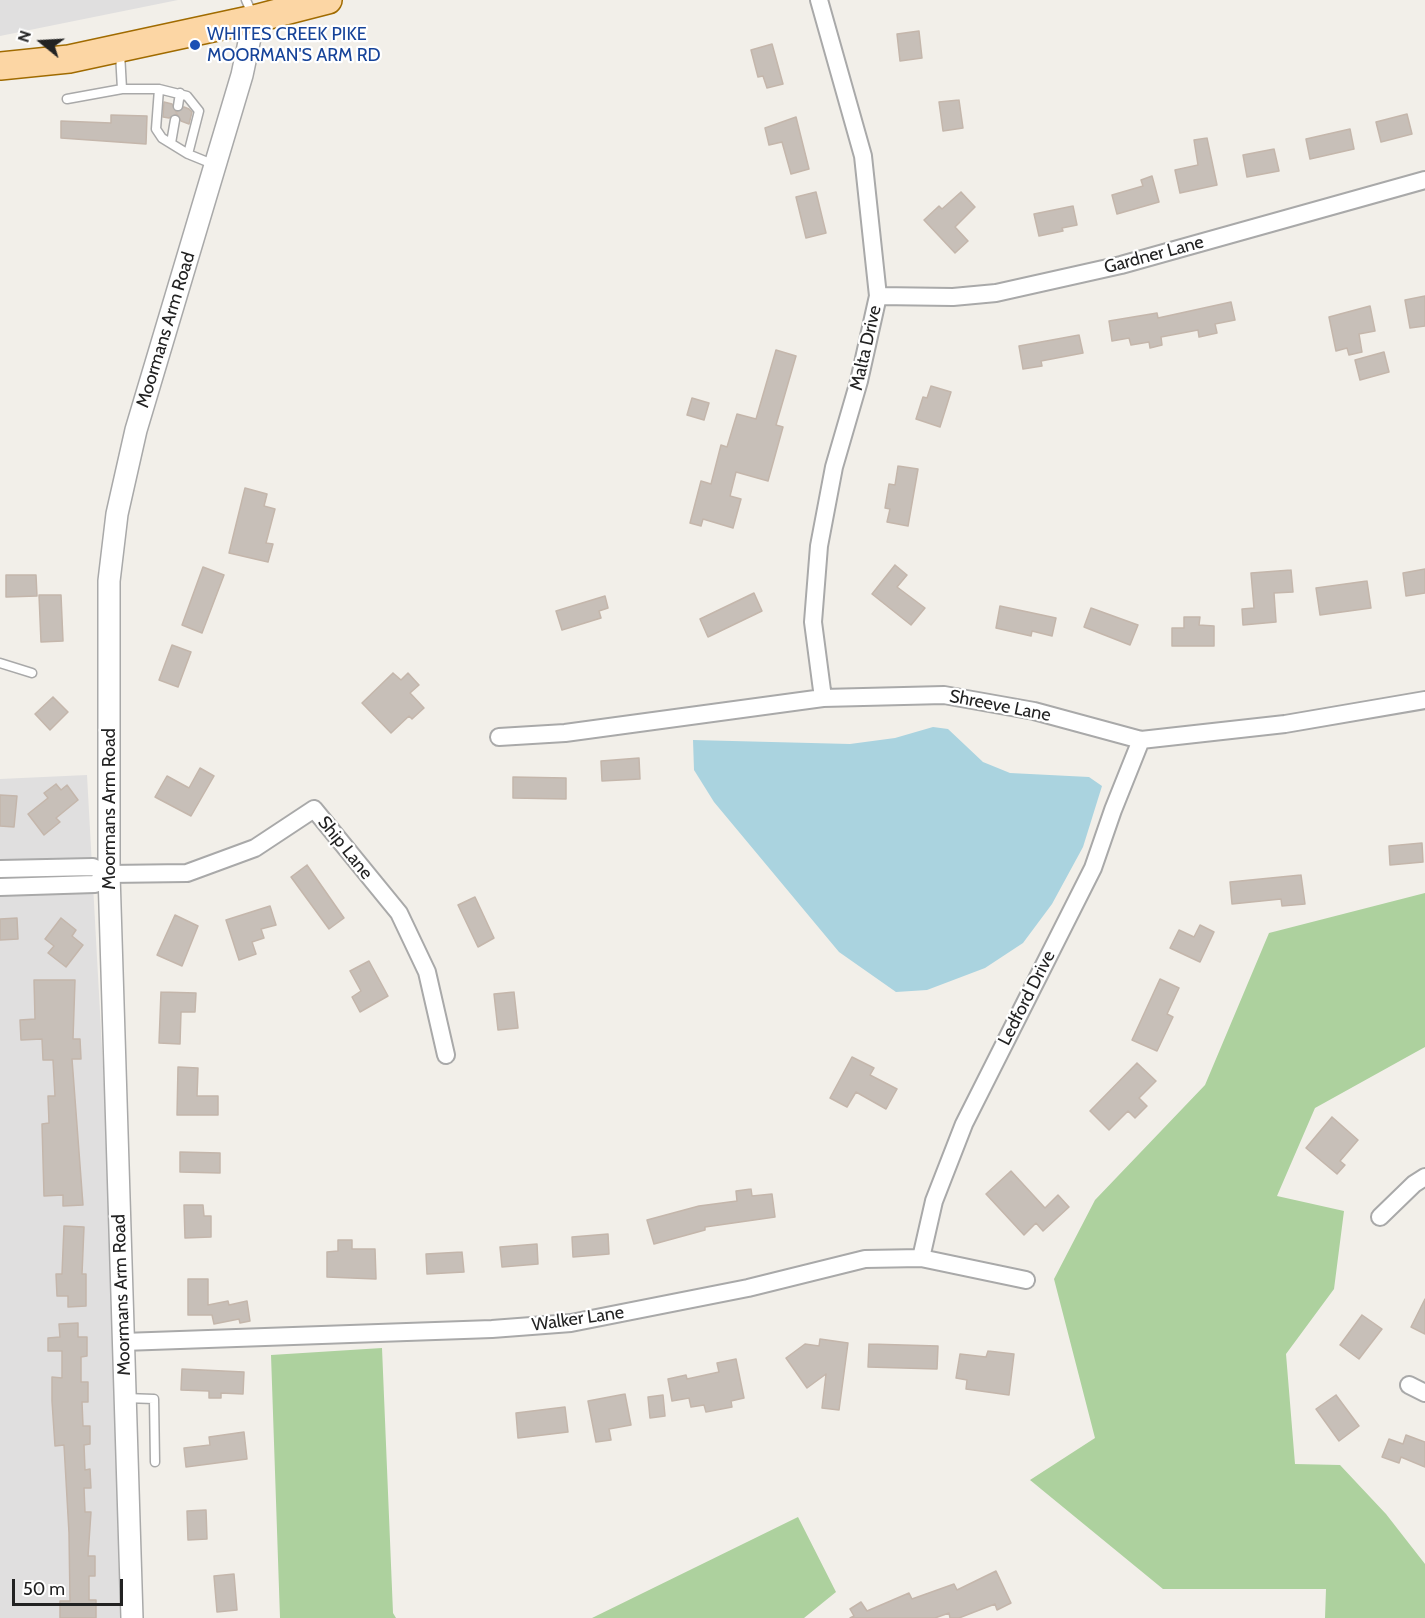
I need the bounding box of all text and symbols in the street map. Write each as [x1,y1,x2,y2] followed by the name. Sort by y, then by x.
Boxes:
[12,12,72,72] north arrow
[207,24,381,66] place label: WHITES CREEK PIKE MOORMAN'S ARM RD
[14,28,35,45] text: N
[188,38,202,52] marker: WHITES CREEK PIKE MOORMAN'S ARM RD
[1102,231,1206,279] street label: Gardner Lane
[132,250,200,410] street label: Moormans Arm Road
[846,303,886,393] street label: Malta Drive
[947,686,1053,726] street label: Shreeve Lane
[99,728,121,890] street label: Moormans Arm Road
[313,812,377,884] street label: Ship Lane
[994,947,1060,1049] street label: Ledford Drive
[108,1214,136,1376] street label: Moormans Arm Road
[531,1302,625,1336] street label: Walker Lane
[15,1567,126,1605] scale bar
[23,1578,65,1600] text: 50 m

